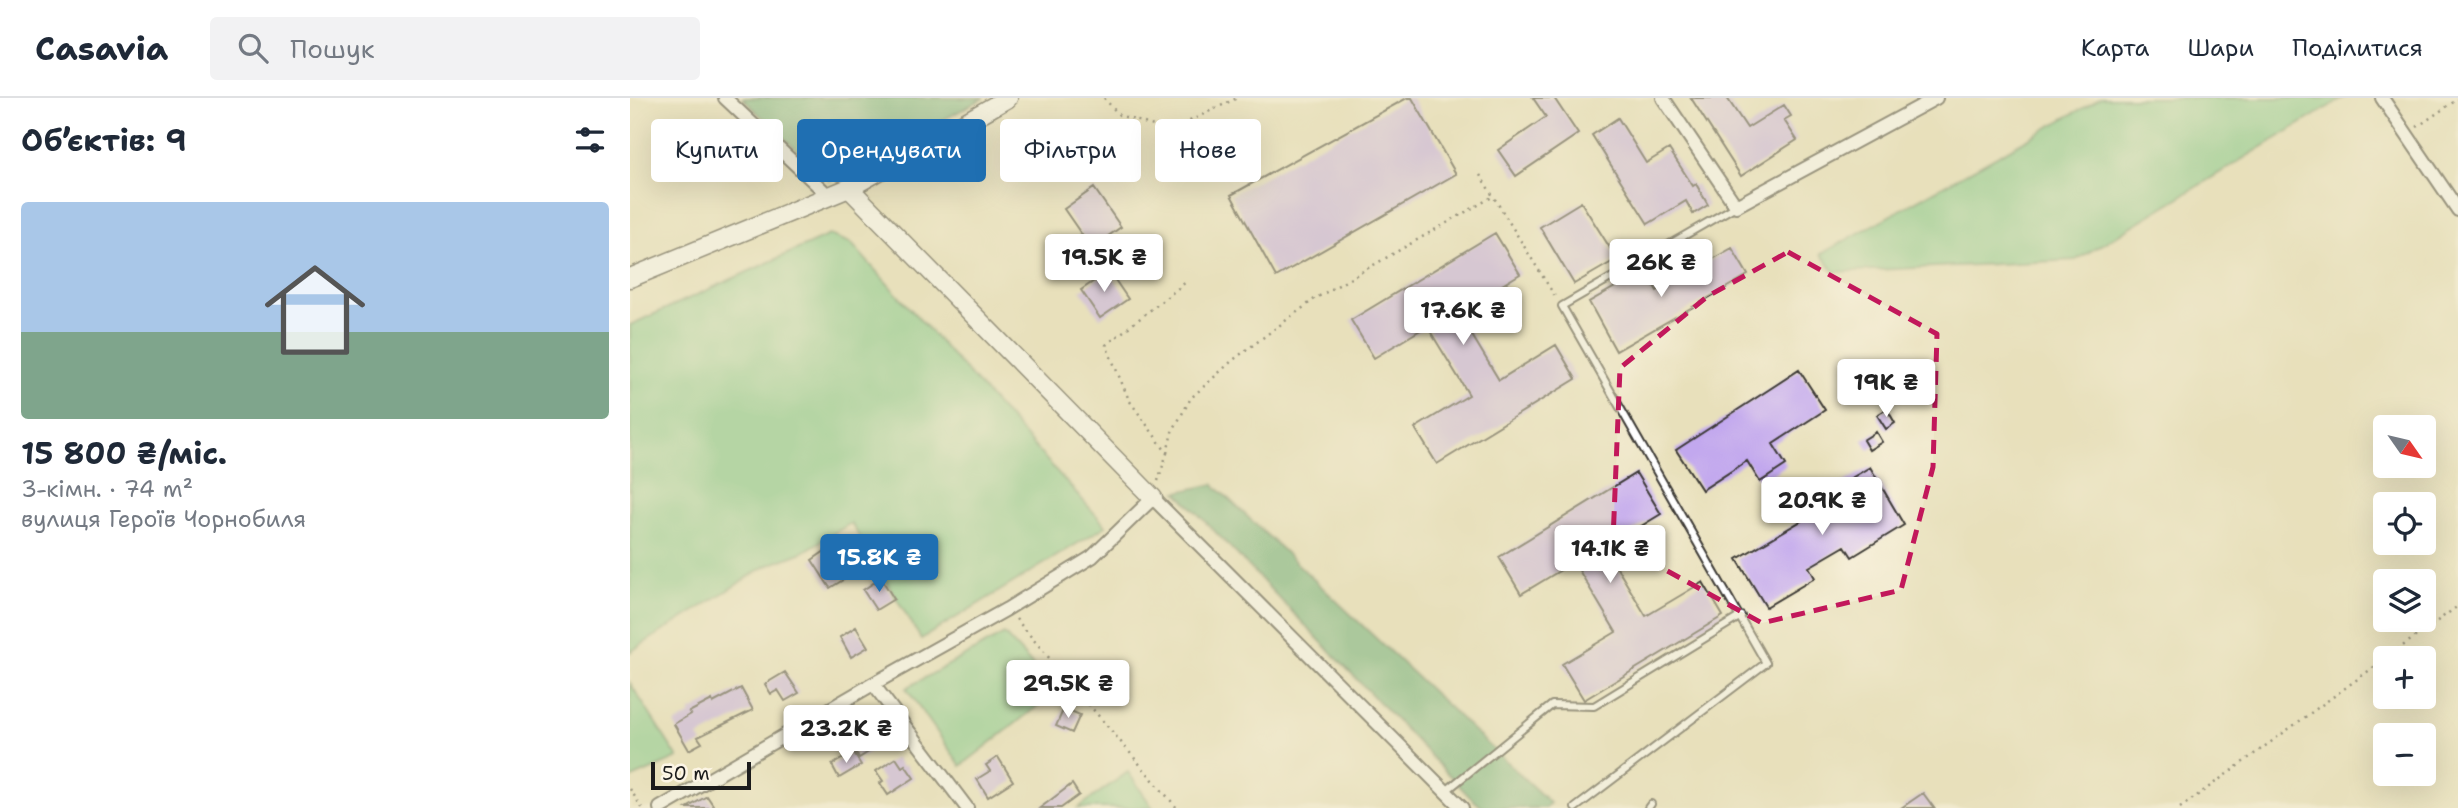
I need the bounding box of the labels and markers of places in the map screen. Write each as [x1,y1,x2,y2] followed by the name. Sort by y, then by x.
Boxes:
[1039,234,1169,294] pin: 19.5K ₴
[1612,240,1710,299] pin: 26K ₴
[1398,288,1528,347] pin: 17.6K ₴
[1837,360,1935,419] pin: 19K ₴
[1757,478,1887,537] pin: 20.9K ₴
[1545,526,1675,585] pin: 14.1K ₴
[814,534,944,594] pin: 15.8K ₴
[1003,660,1133,720] pin: 29.5K ₴
[781,706,911,765] pin: 23.2K ₴

